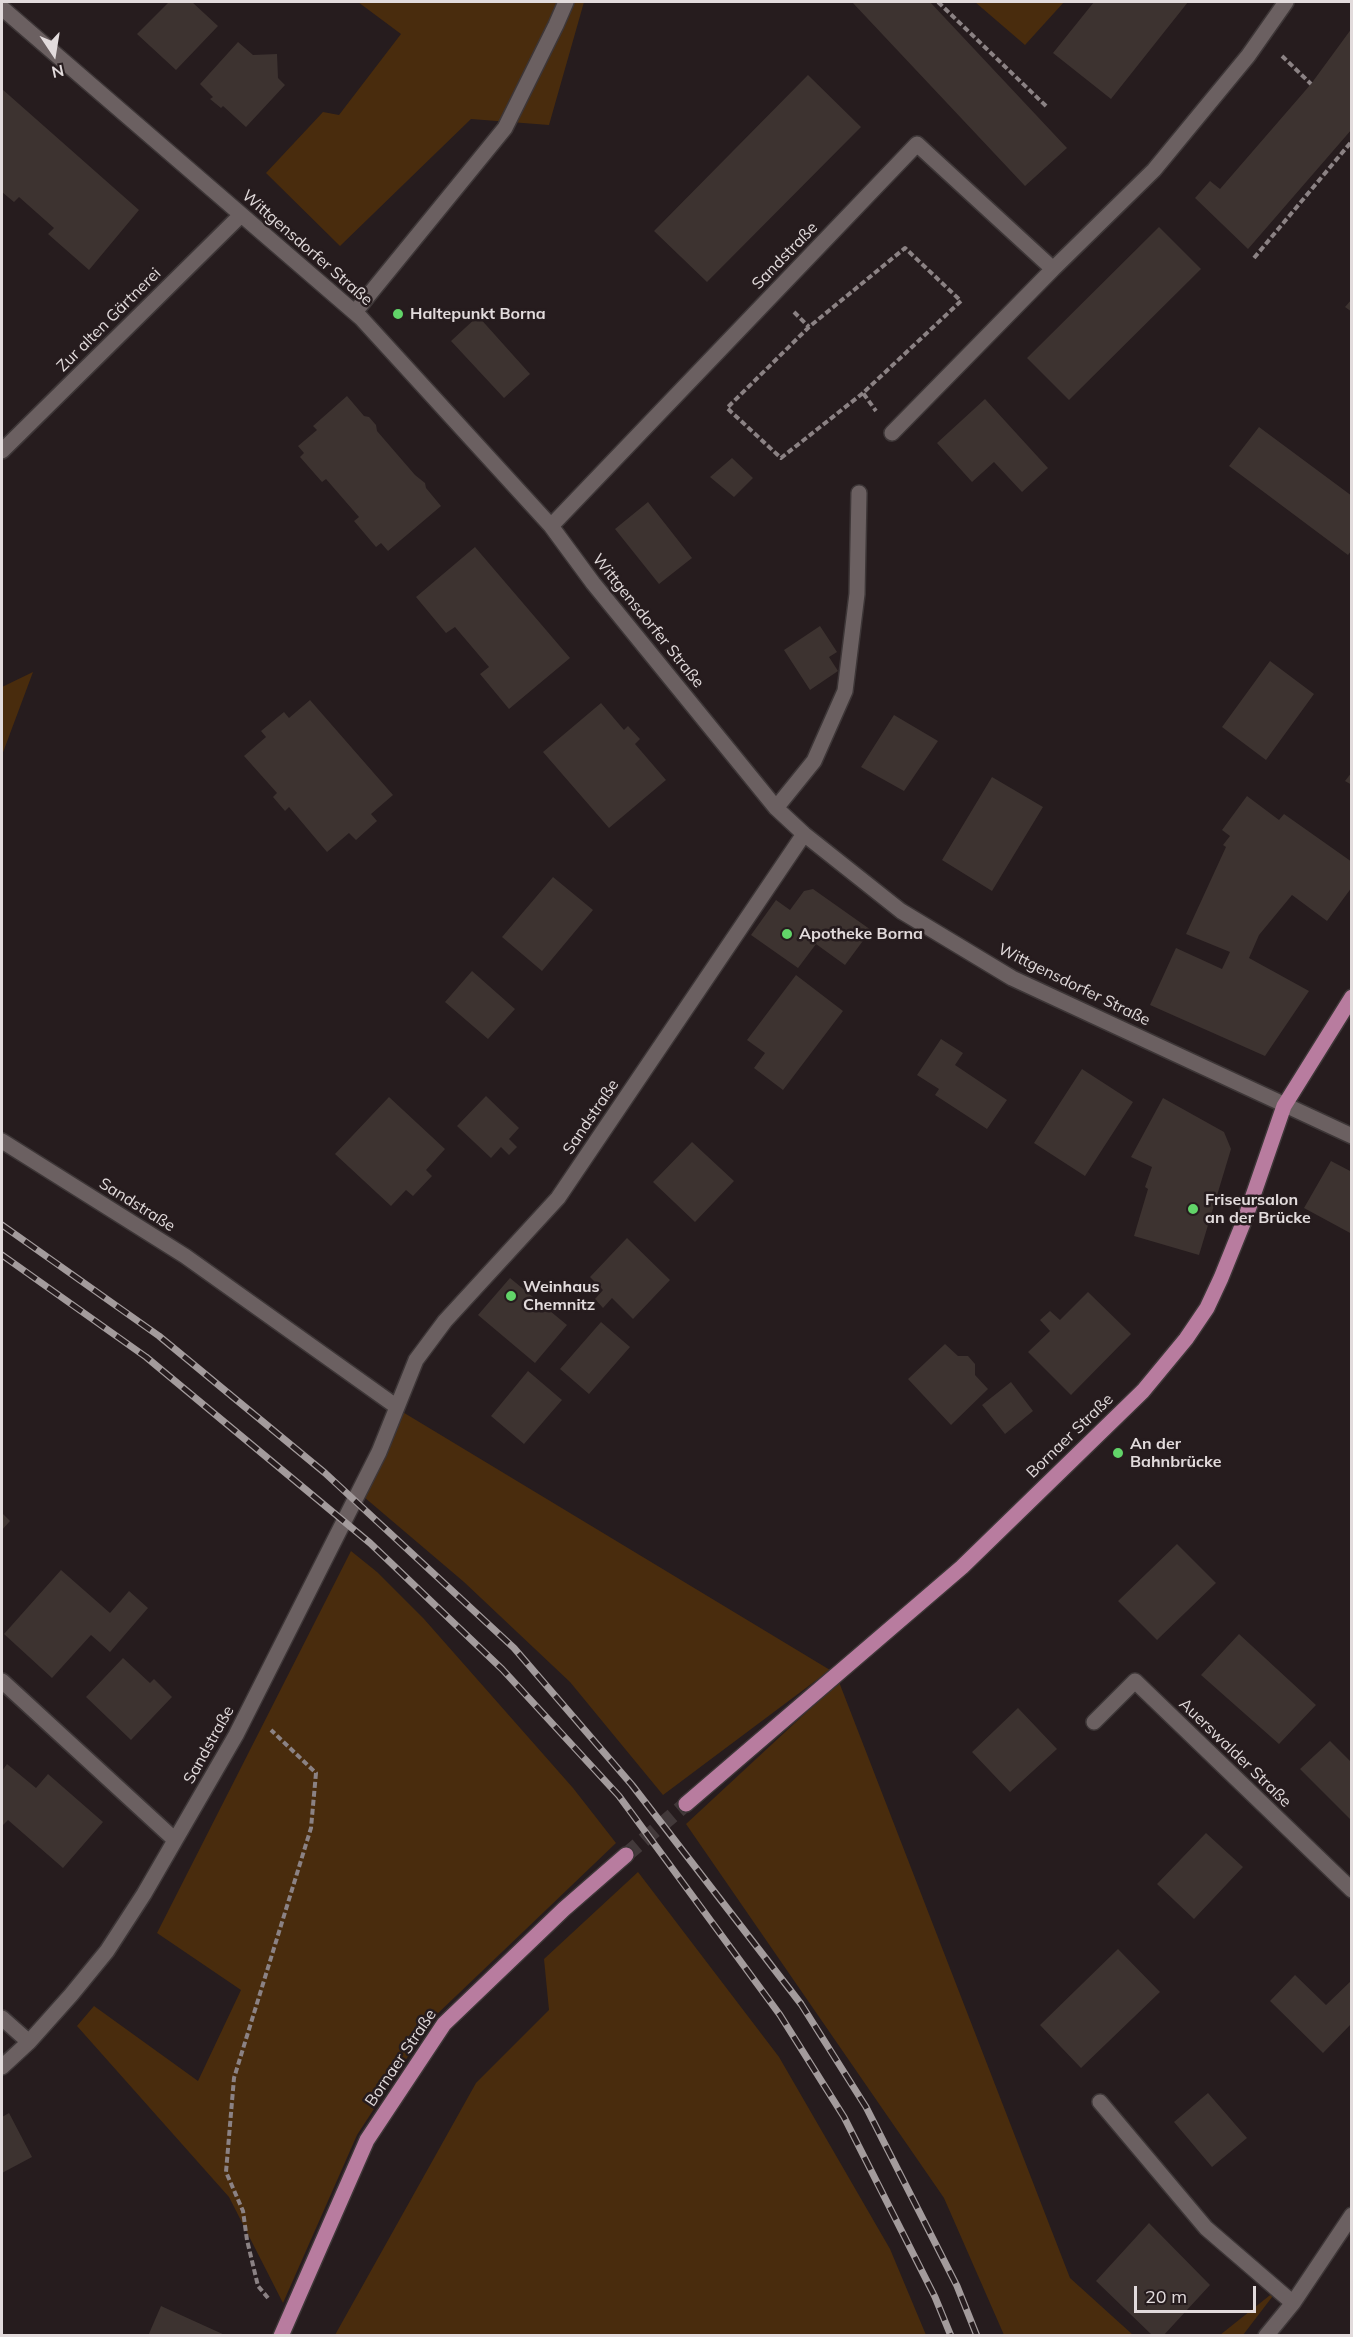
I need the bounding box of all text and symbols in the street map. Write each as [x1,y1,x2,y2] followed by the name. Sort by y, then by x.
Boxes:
[24,24,84,84] north arrow
[50,61,66,83] text: N
[238,186,376,310] street label: Wittgensdorfer Straße
[748,218,822,294] street label: Sandstraße
[53,264,165,376] street label: Zur alten Gärtnerei
[410,304,546,324] place label: Haltepunkt Borna
[391,307,405,321] marker: Haltepunkt Borna
[588,550,708,692] street label: Wittgensdorfer Straße
[799,924,923,944] place label: Apotheke Borna
[780,927,794,941] marker: Apotheke Borna
[995,940,1153,1030] street label: Wittgensdorfer Straße
[559,1076,623,1158] street label: Sandstraße
[95,1174,179,1236] street label: Sandstraße
[1205,1190,1311,1228] place label: Friseursalon an der Brücke
[1186,1202,1200,1216] marker: Friseursalon an der Brücke
[523,1277,600,1315] place label: Weinhaus Chemnitz
[504,1289,518,1303] marker: Weinhaus Chemnitz
[1023,1390,1117,1482] street label: Bornaer Straße
[1130,1434,1222,1472] place label: An der Bahnbrücke
[1111,1446,1125,1460] marker: An der Bahnbrücke
[1175,1695,1295,1811] street label: Auerswalder Straße
[180,1703,238,1787] street label: Sandstraße
[361,2006,441,2110] street label: Bornaer Straße
[1137,2274,1258,2312] scale bar
[1145,2285,1187,2308] text: 20 m

